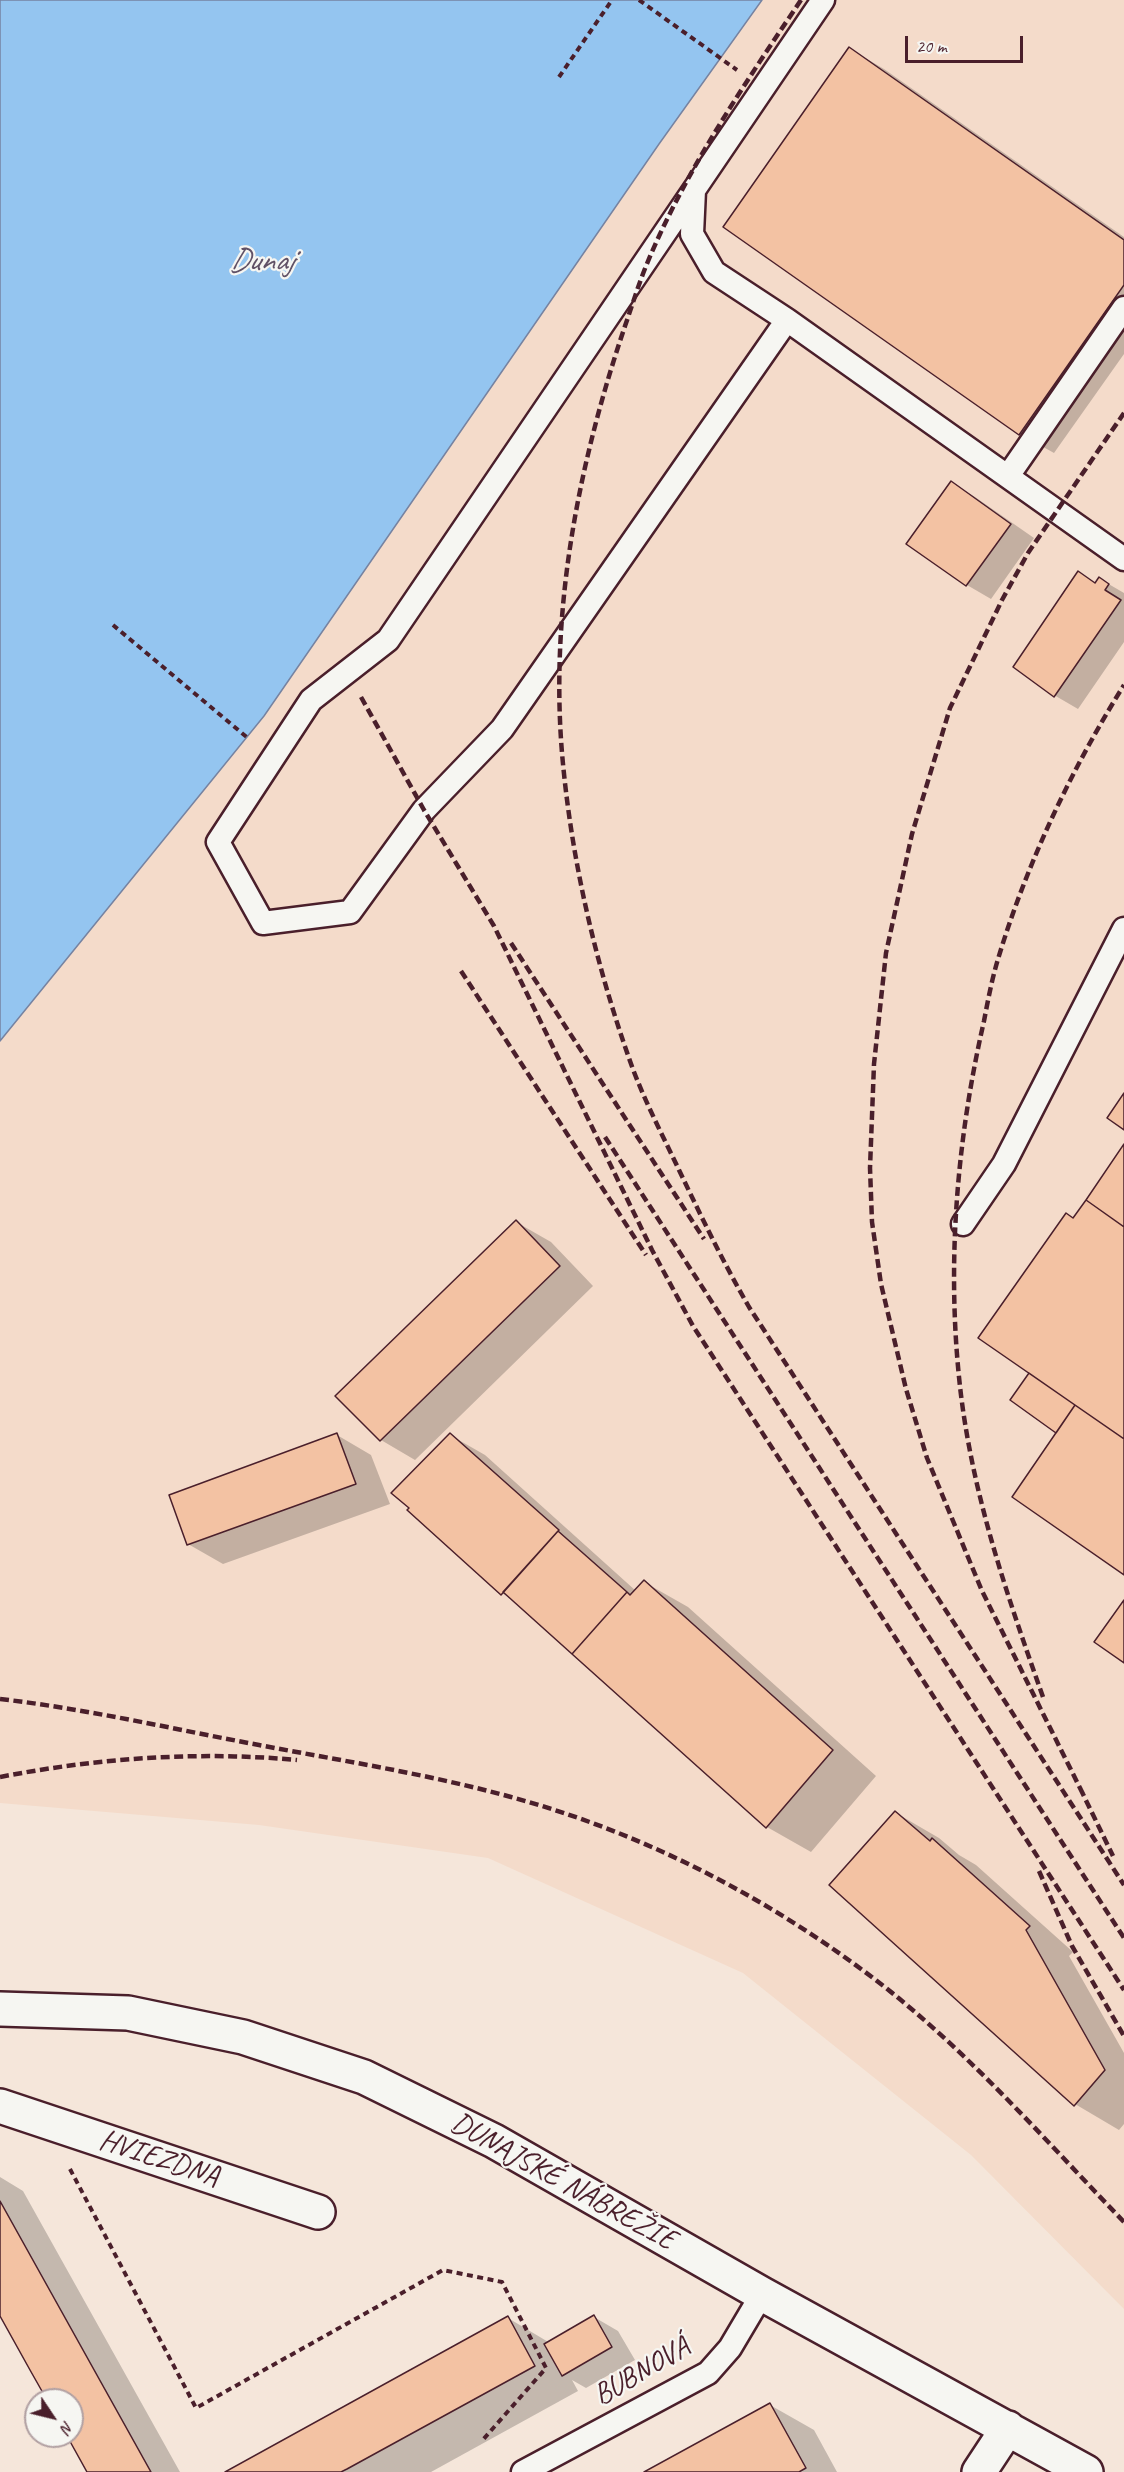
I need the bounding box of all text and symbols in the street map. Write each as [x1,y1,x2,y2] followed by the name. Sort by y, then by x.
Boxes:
[908,24,1026,62] scale bar
[916,35,947,57] text: 20 m
[229,243,293,281] water label: Dunaj
[444,2105,682,2259] street label: DUNAJSKÉ NÁBREŽIE
[95,2123,223,2195] street label: HVIEZDNA
[587,2330,697,2414] street label: BUBNOVÁ
[24,2388,84,2448] north arrow
[56,2417,78,2437] text: N

